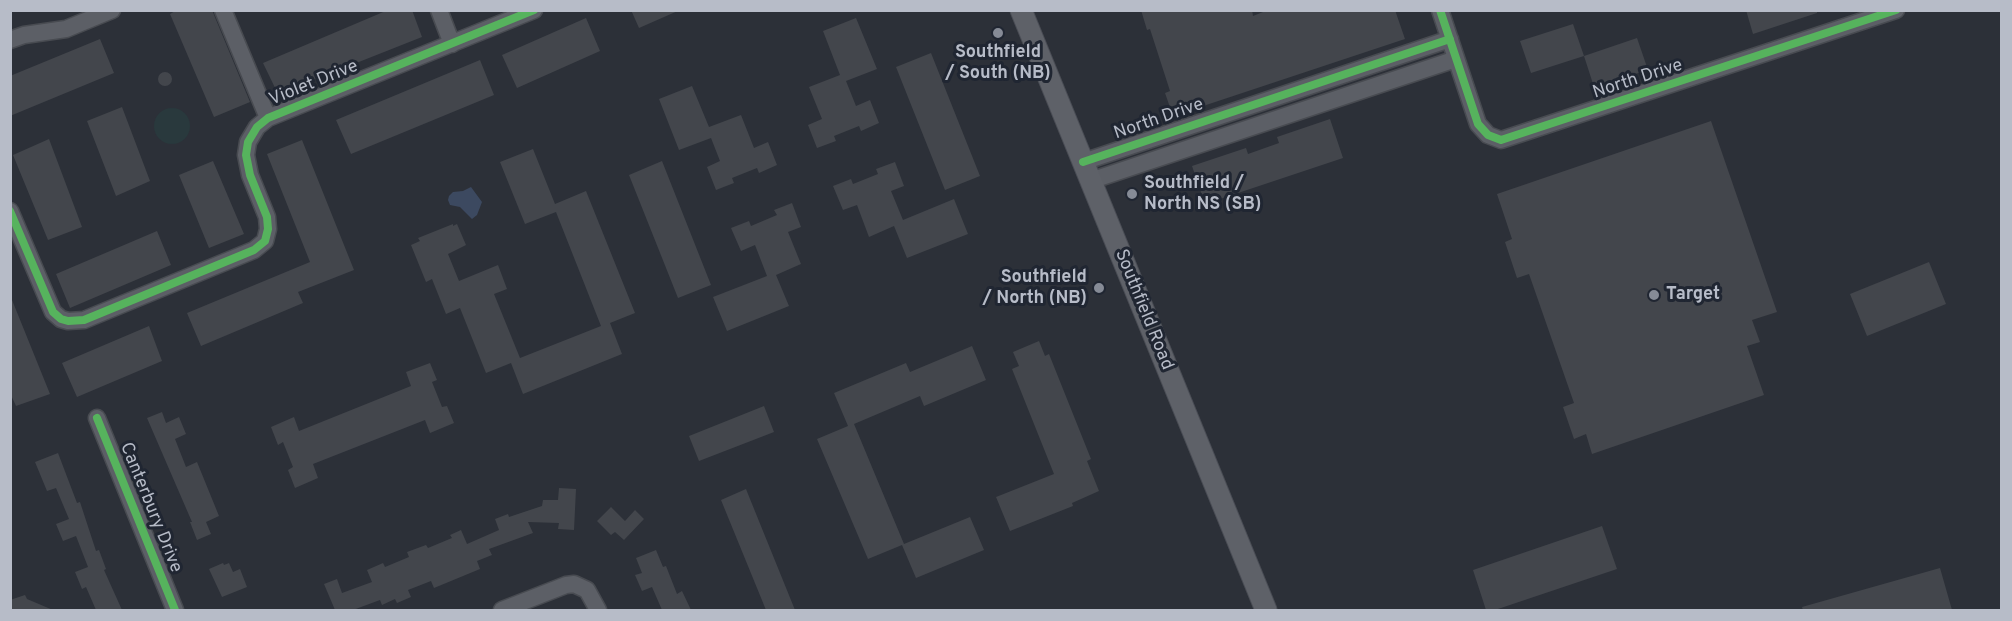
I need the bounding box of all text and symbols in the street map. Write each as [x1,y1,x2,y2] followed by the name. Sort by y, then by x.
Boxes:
[991,26,1005,40] marker: Southfield / South (NB)
[945,42,1051,84] place label: Southfield / South (NB)
[1590,55,1686,105] street label: North Drive
[266,56,362,112] street label: Violet Drive
[1111,95,1207,145] street label: North Drive
[1144,173,1261,216] place label: Southfield / North NS (SB)
[1125,187,1139,201] marker: Southfield / North NS (SB)
[1109,247,1177,373] street label: Southfield Road
[982,267,1087,310] place label: Southfield / North (NB)
[1092,281,1106,295] marker: Southfield / North (NB)
[1666,284,1720,306] place label: Target
[1647,288,1661,302] marker: Target
[114,440,186,576] street label: Canterbury Drive

